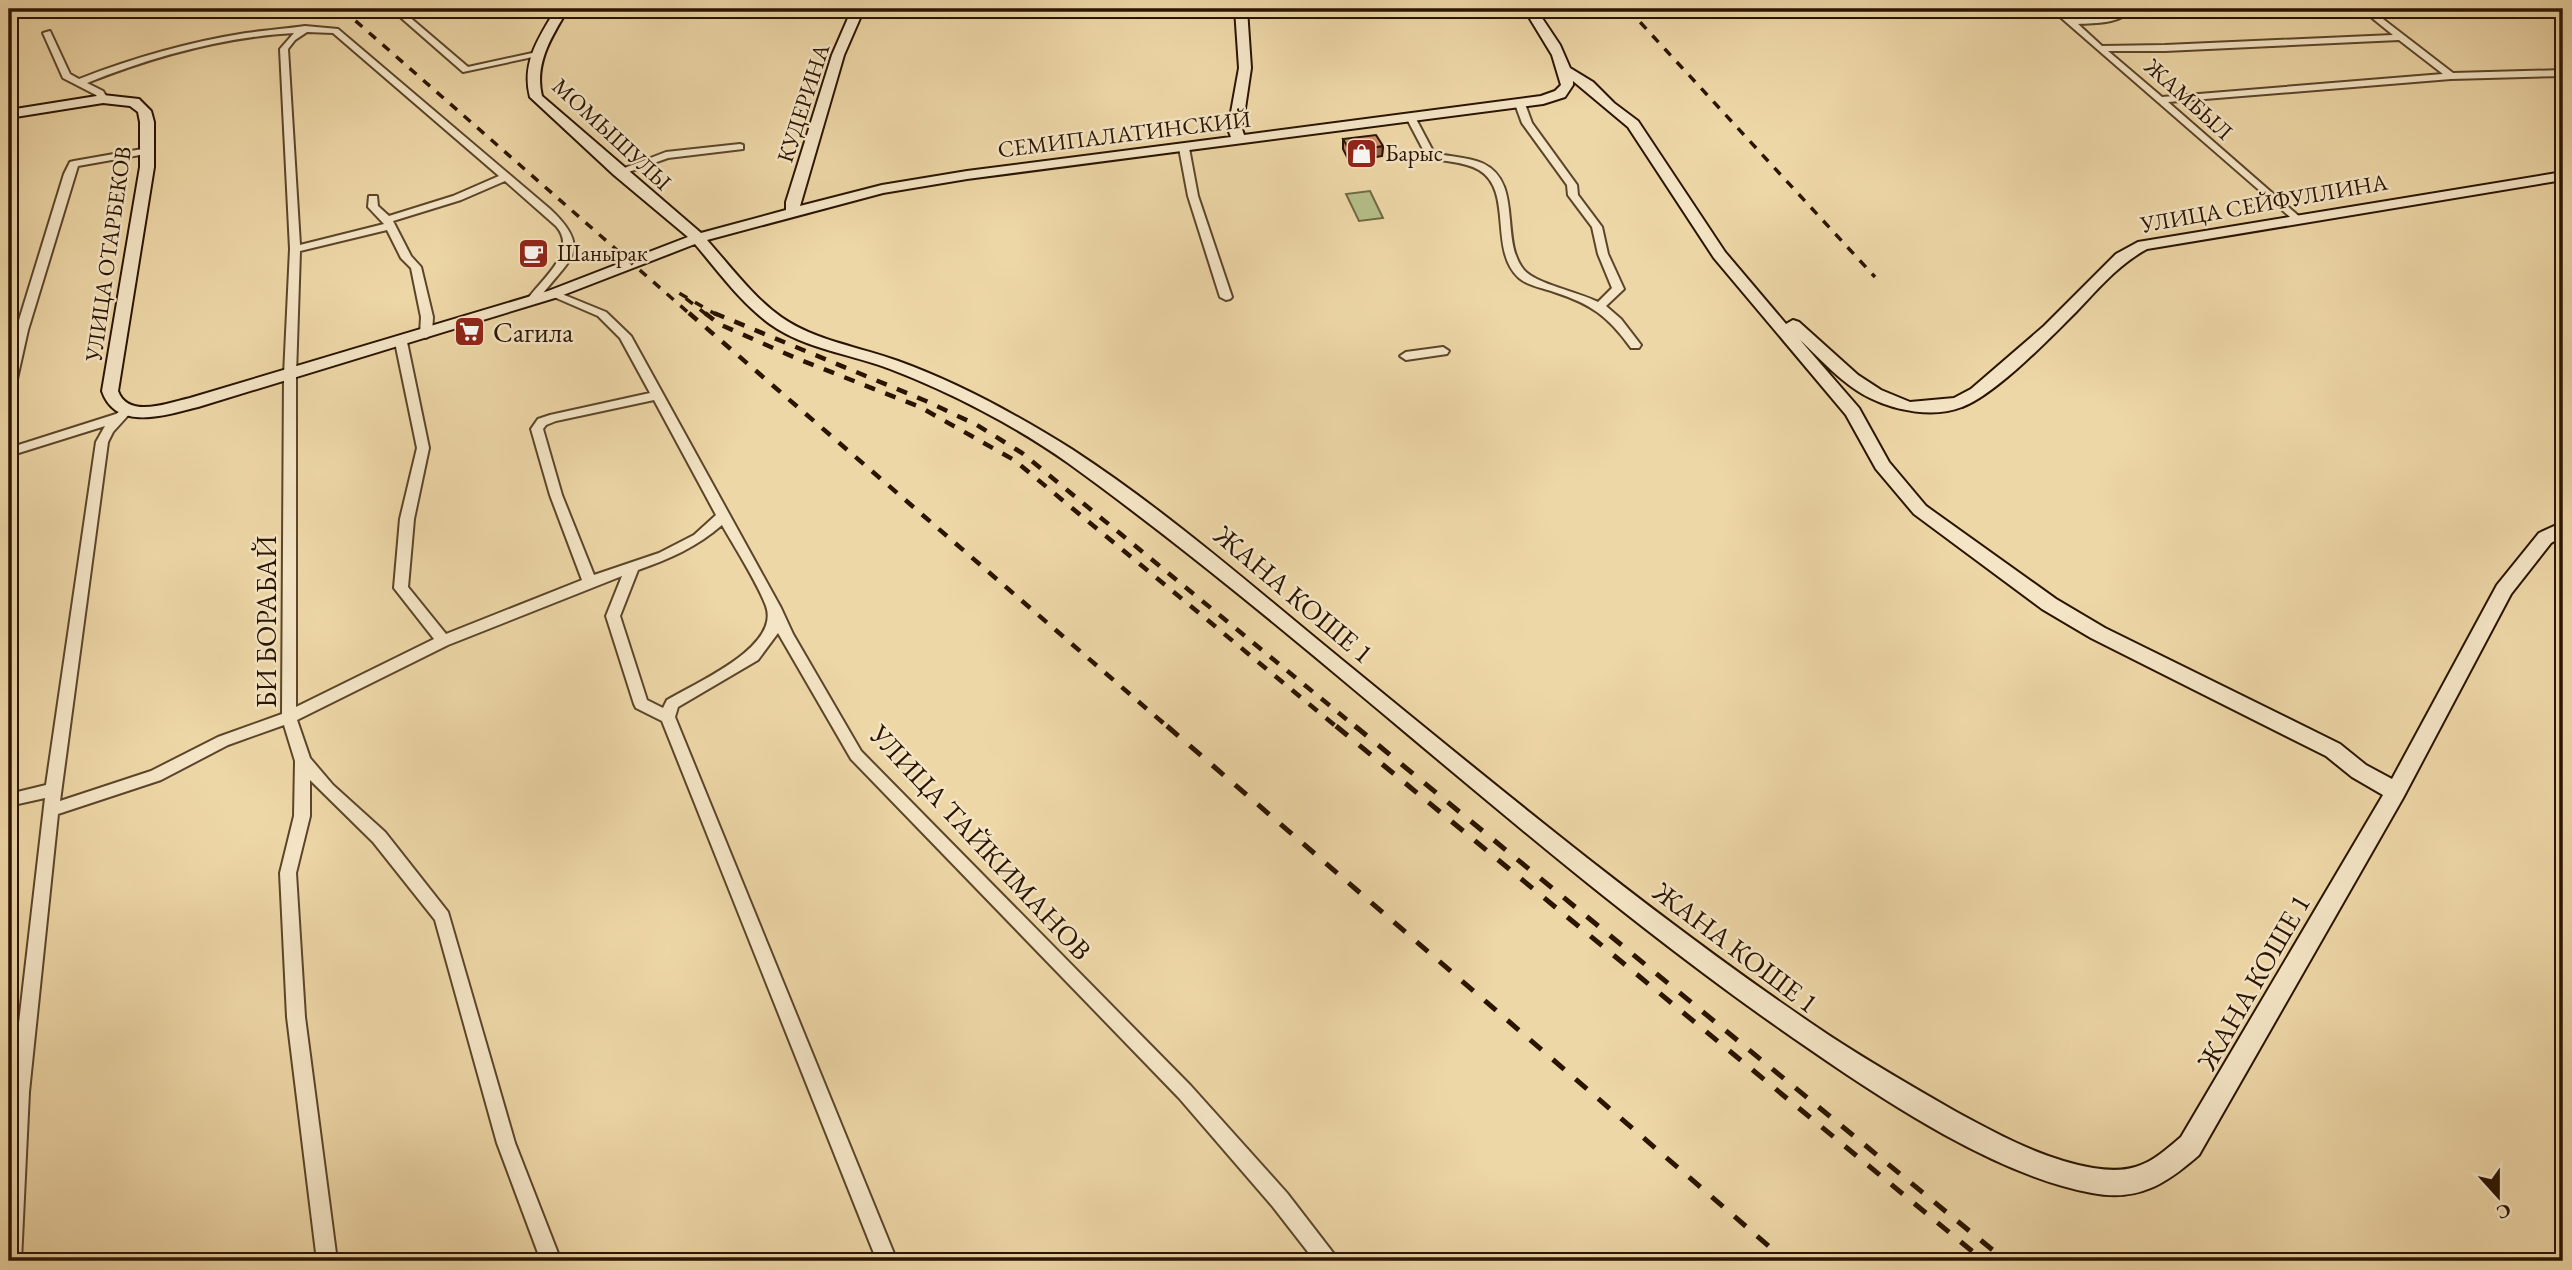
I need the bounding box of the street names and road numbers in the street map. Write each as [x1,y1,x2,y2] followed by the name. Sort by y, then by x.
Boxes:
[770,39,837,166] street label: КУДЕРИНА
[2138,51,2240,147] street label: ЖАМБЫЛ
[546,71,678,197] street label: МОМЫШУЛЫ
[996,104,1253,164] street label: СЕМИПАЛАТИНСКИЙ
[78,144,138,365] street label: УЛИЦА ОТАРБЕКОВ
[2137,166,2391,240] street label: УЛИЦА СЕЙФУЛЛИНА
[1206,516,1381,671] street label: ЖАНА КОШЕ 1
[248,535,284,708] street label: БИ БОРАБАЙ
[862,716,1100,967] street label: УЛИЦА ТАЙКИМАНОВ
[1646,873,1825,1021] street label: ЖАНА КОШЕ 1
[2188,888,2318,1077] street label: ЖАНА КОШЕ 1

